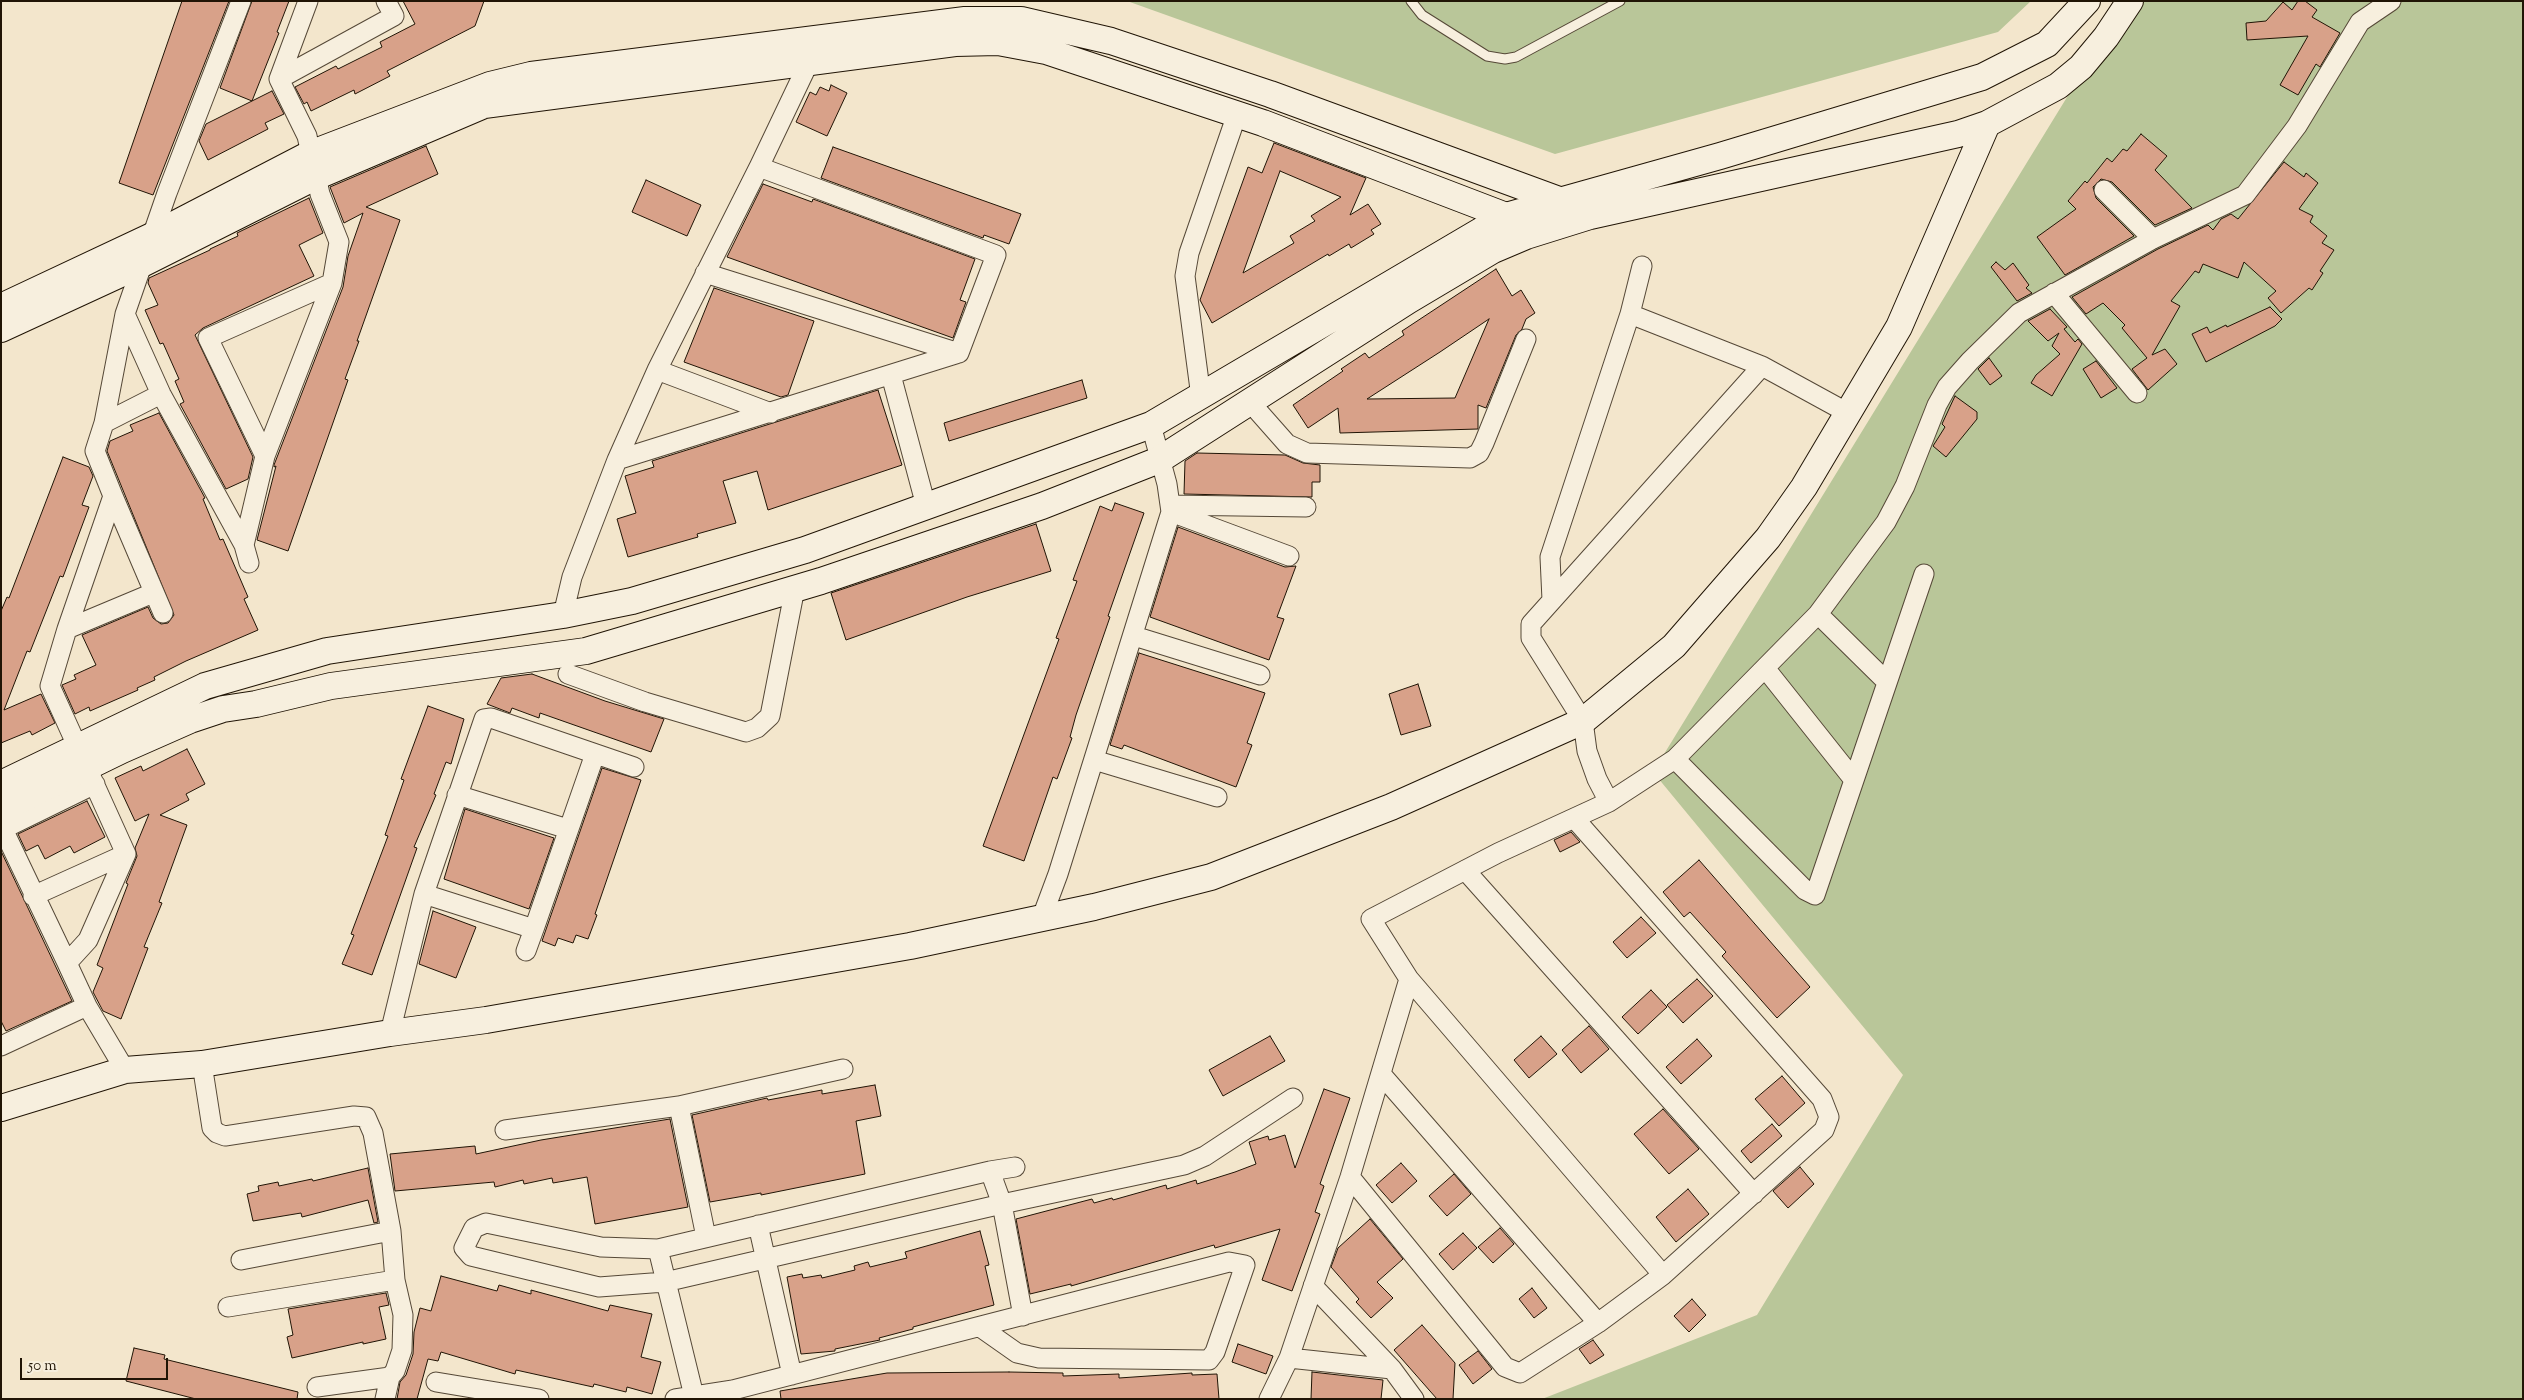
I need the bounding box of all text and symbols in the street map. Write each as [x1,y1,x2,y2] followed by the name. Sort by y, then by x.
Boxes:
[22,1348,170,1380] scale bar
[28,1356,57,1377] text: 50 m

